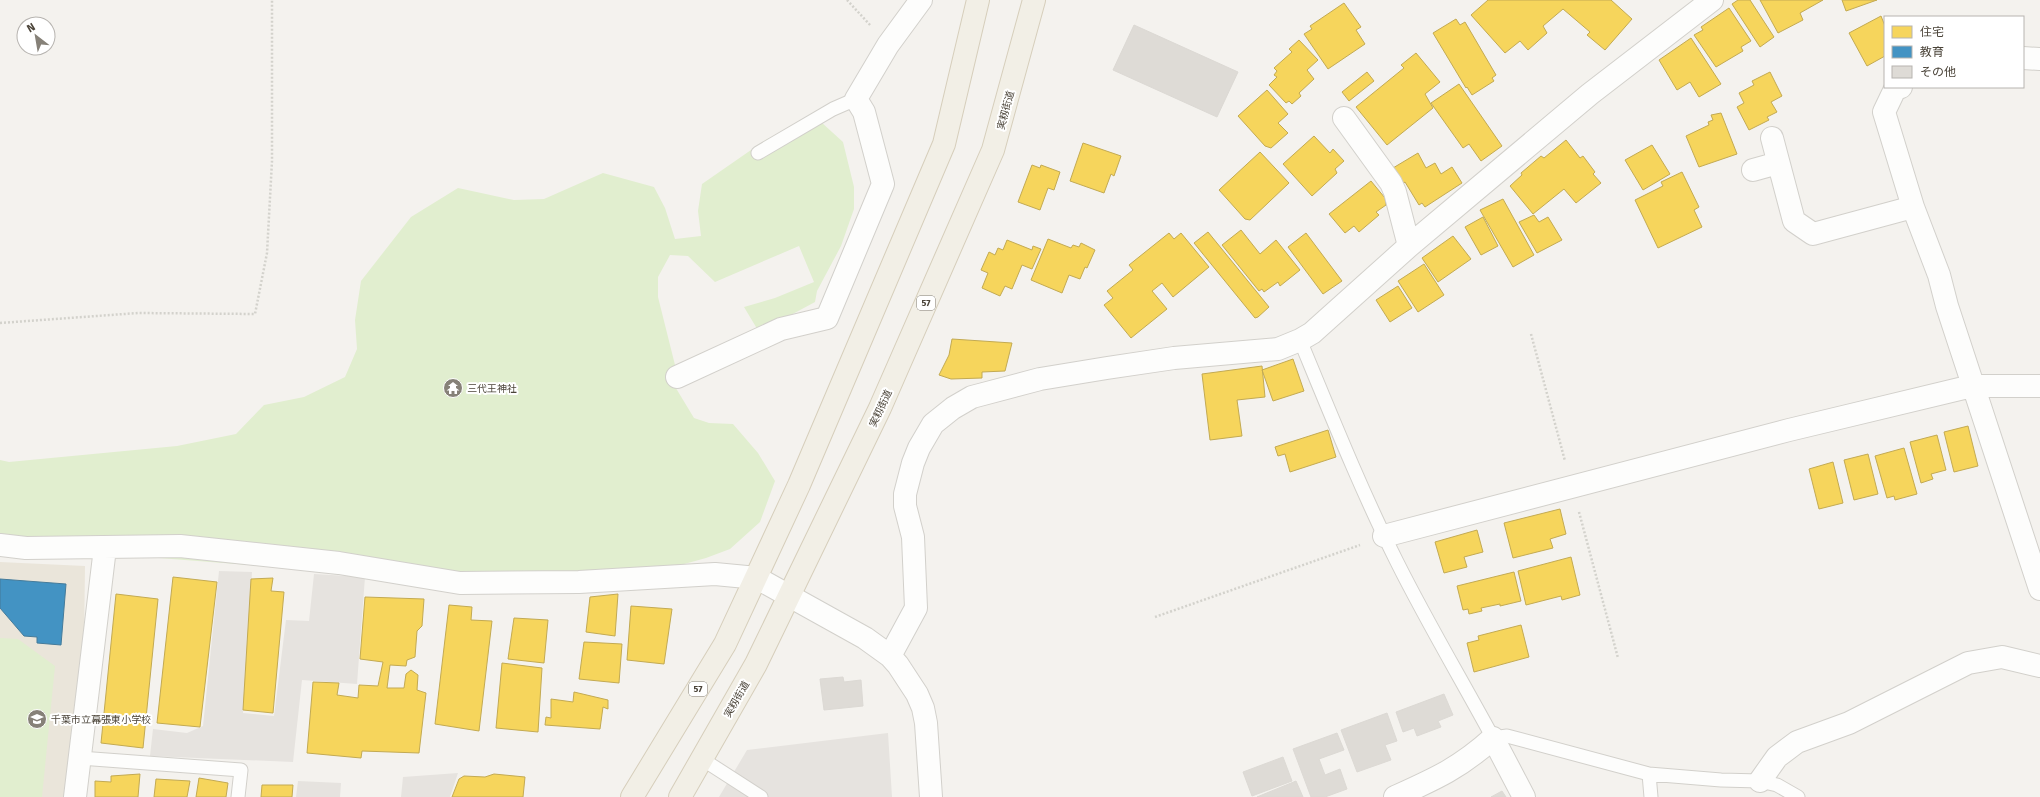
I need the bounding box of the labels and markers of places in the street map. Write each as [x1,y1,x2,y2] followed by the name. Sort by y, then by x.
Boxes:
[442,377,464,399] temple icon: 三代王神社
[467,383,517,395] place label: 三代王神社
[26,708,48,730] school or university icon: 千葉市立幕張東小学校
[51,714,151,726] place label: 千葉市立幕張東小学校

